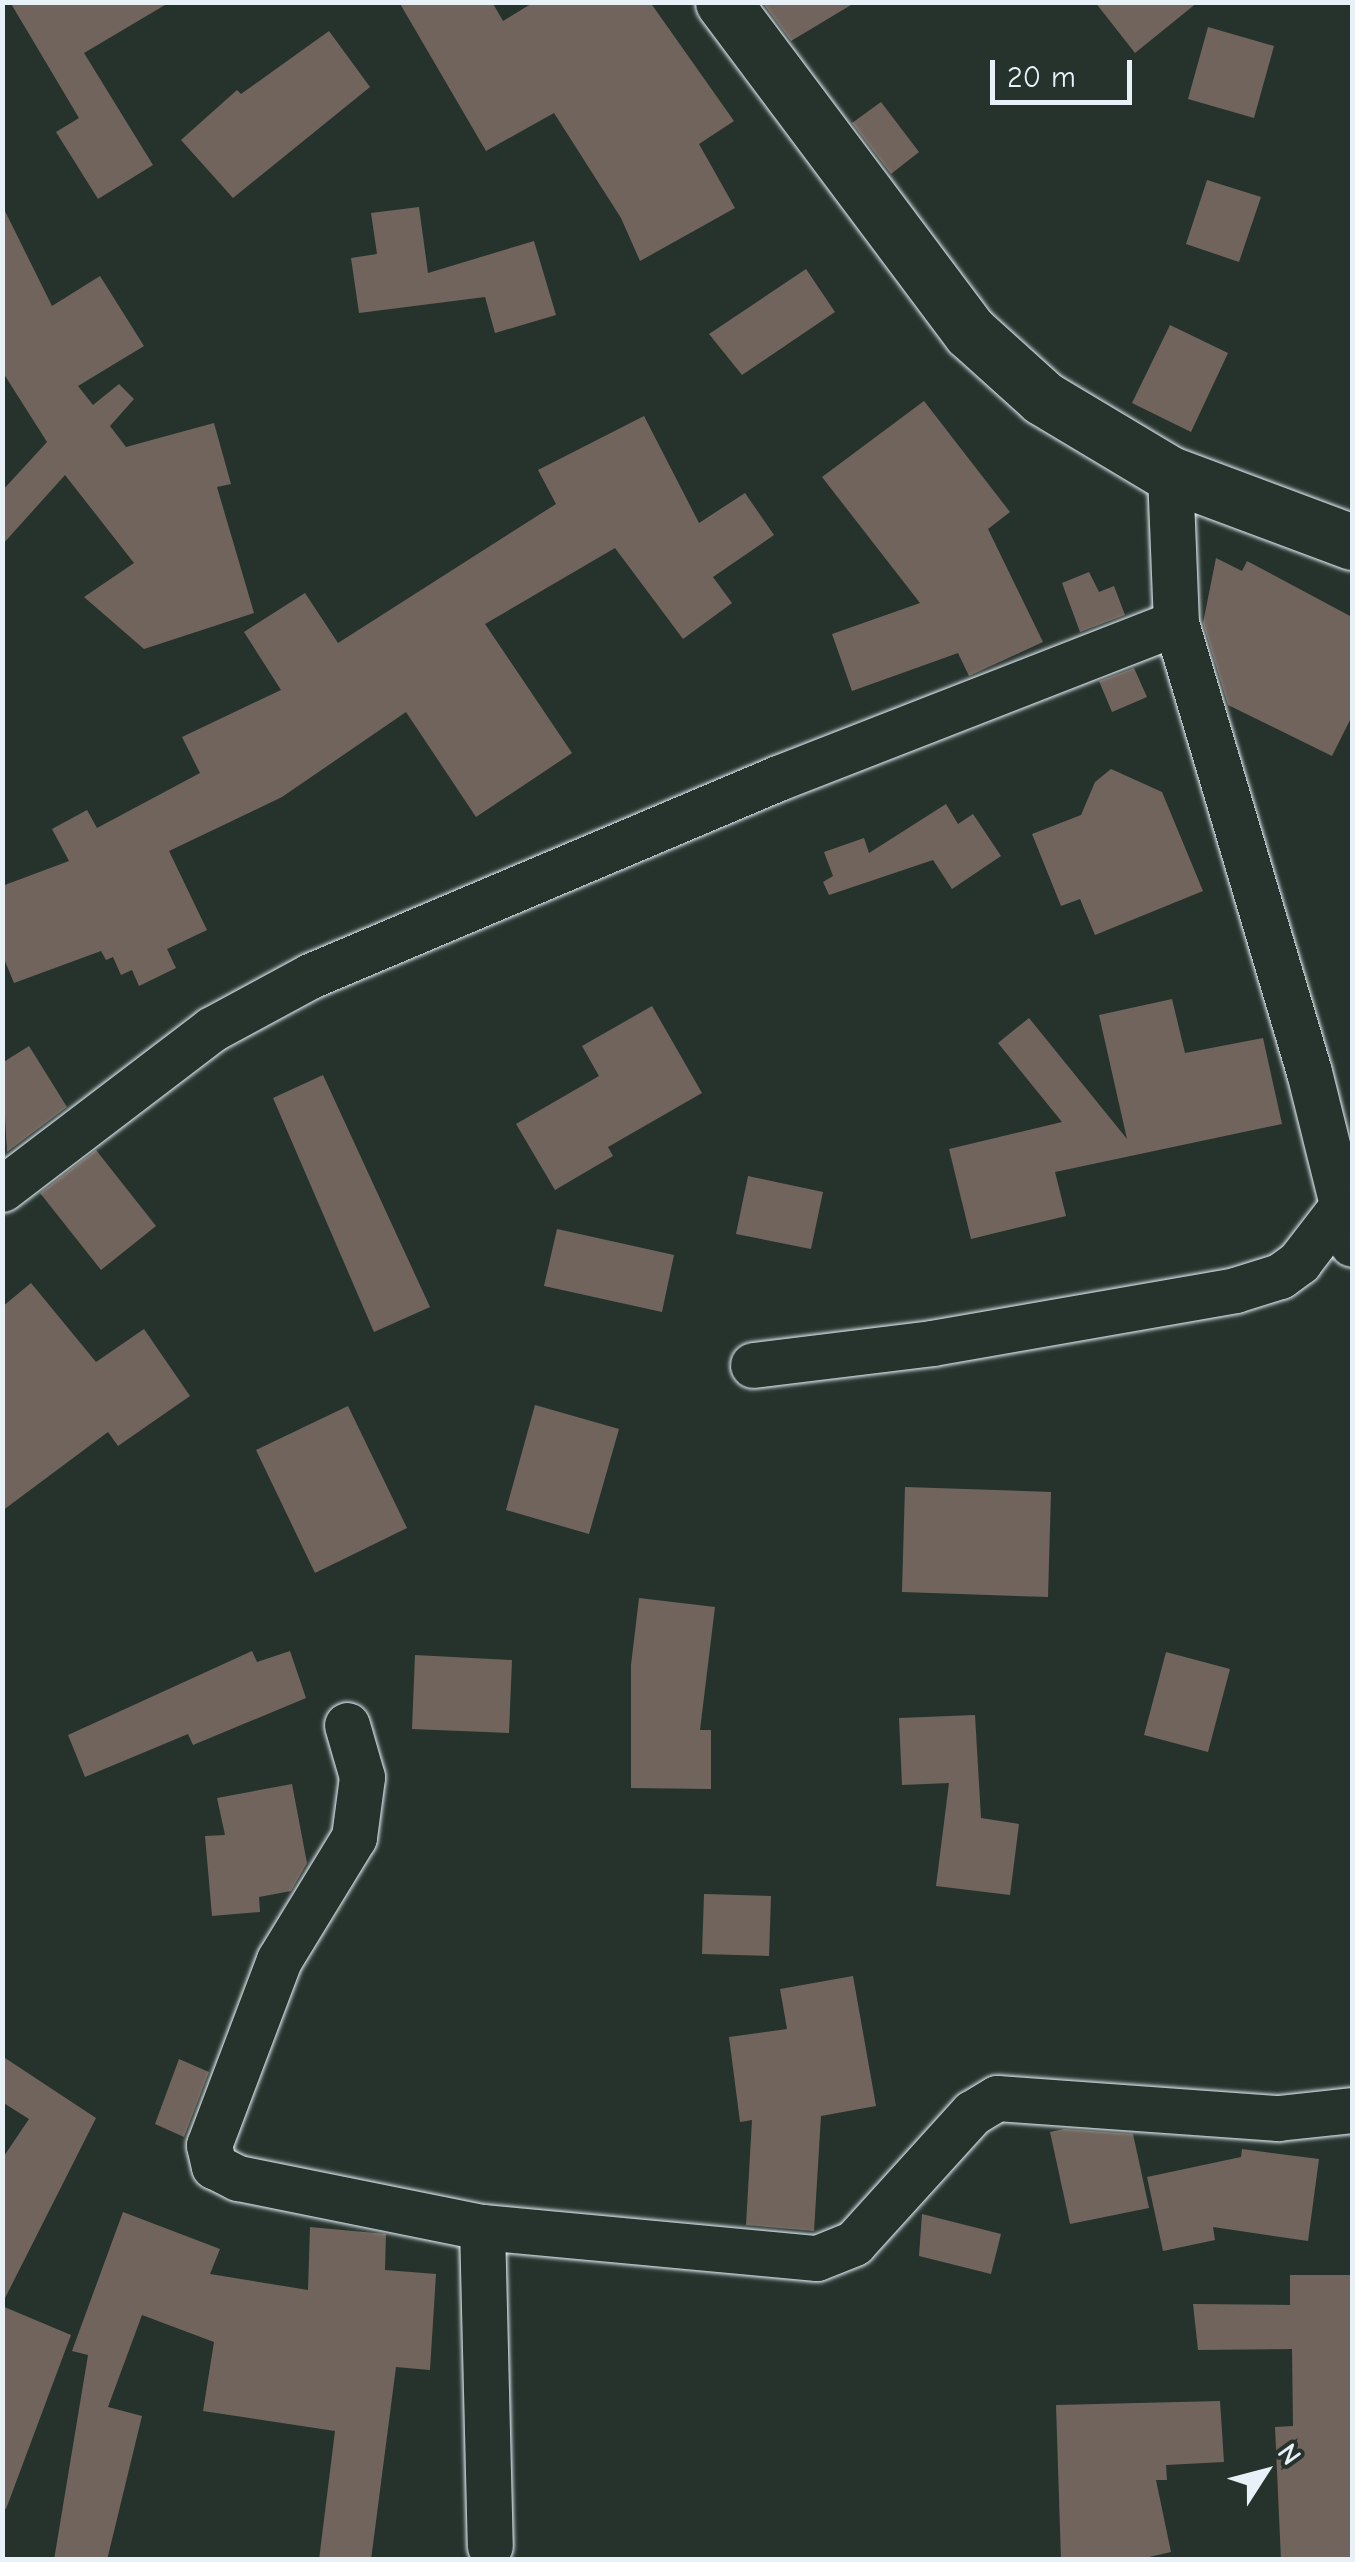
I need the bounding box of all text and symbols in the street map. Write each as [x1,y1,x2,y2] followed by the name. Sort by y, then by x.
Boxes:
[995,40,1138,102] scale bar
[1007,60,1076,95] text: 20 m
[1215,2422,1315,2522] north arrow
[1271,2438,1308,2471] text: N

